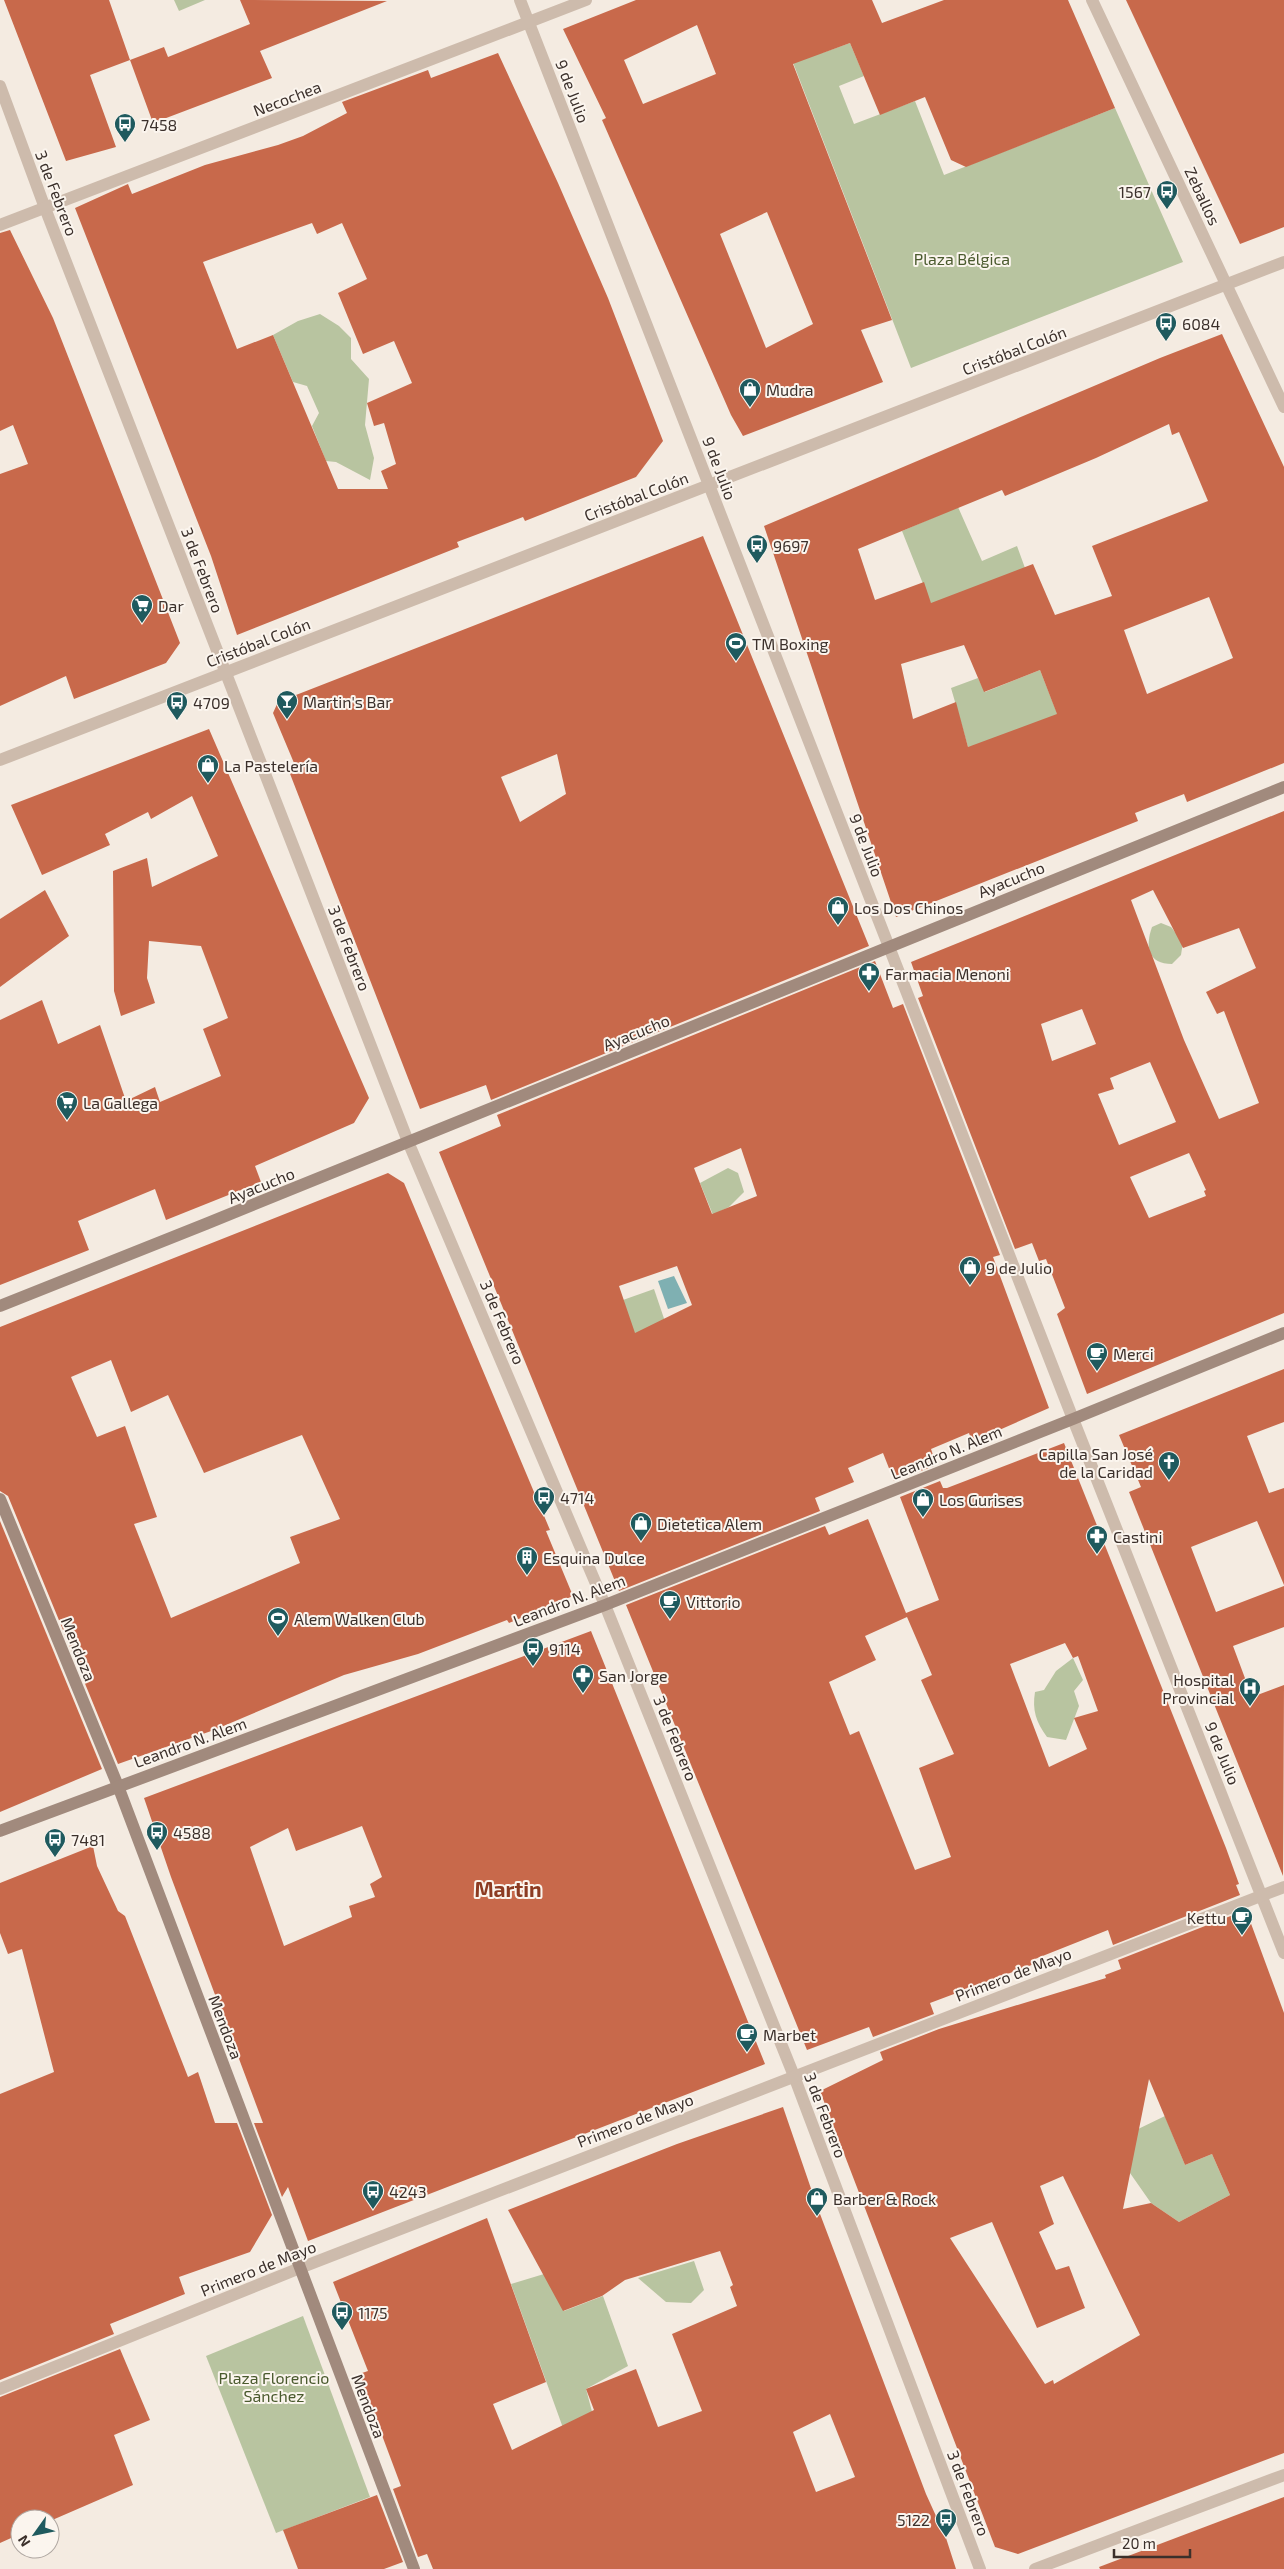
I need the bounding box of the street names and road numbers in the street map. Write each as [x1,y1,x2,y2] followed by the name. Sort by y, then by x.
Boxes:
[552,57,594,125] street label: 9 de Julio
[250,76,324,120] street label: Necochea
[32,148,82,238] street label: 3 de Febrero
[1181,164,1225,228] street label: Zeballos
[959,321,1069,379] street label: Cristóbal Colón
[699,434,741,502] street label: 9 de Julio
[581,467,691,525] street label: Cristóbal Colón
[178,525,228,615] street label: 3 de Febrero
[203,613,313,671] street label: Cristóbal Colón
[846,811,888,879] street label: 9 de Julio
[975,857,1047,901] street label: Ayacucho
[325,903,375,993] street label: 3 de Febrero
[600,1010,672,1054] street label: Ayacucho
[225,1163,297,1207] street label: Ayacucho
[477,1277,529,1367] street label: 3 de Febrero
[888,1421,1004,1483] street label: Leandro N. Alem
[510,1570,628,1630] street label: Leandro N. Alem
[58,1614,100,1684] street label: Mendoza
[650,1693,702,1783] street label: 3 de Febrero
[131,1713,249,1771] street label: Leandro N. Alem
[1202,1719,1244,1787] street label: 9 de Julio
[952,1943,1074,2005] street label: Primero de Mayo
[205,1992,247,2062] street label: Mendoza
[801,2070,851,2160] street label: 3 de Febrero
[574,2089,696,2151] street label: Primero de Mayo
[197,2236,319,2300] street label: Primero de Mayo
[348,2371,390,2441] street label: Mendoza
[944,2448,994,2538] street label: 3 de Febrero

